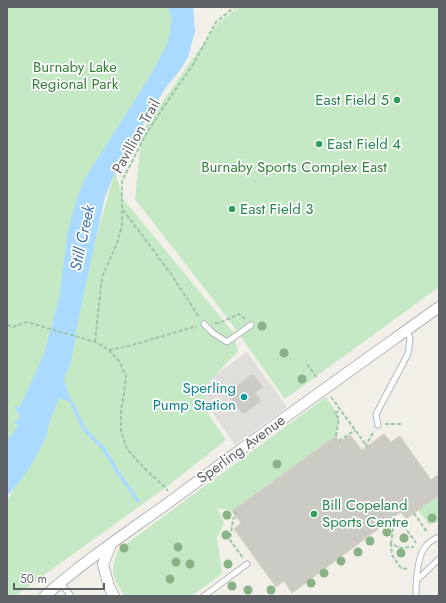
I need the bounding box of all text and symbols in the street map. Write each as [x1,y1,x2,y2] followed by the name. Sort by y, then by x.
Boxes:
[32,56,119,95] park label: Burnaby Lake Regional Park
[315,89,389,111] place label: East Field 5
[106,95,166,177] street label: Pavillion Trail
[392,95,402,105] marker: East Field 5
[327,133,401,155] place label: East Field 4
[314,139,324,149] marker: East Field 4
[201,156,387,178] park label: Burnaby Sports Complex East
[240,198,313,220] place label: East Field 3
[64,202,100,273] water label: Still Creek
[227,204,237,214] marker: East Field 3
[153,377,236,416] place label: Sperling Pump Station
[239,392,249,402] marker: Sperling Pump Station
[192,409,290,489] street label: Sperling Avenue
[322,494,409,533] place label: Bill Copeland Sports Centre
[309,509,319,519] marker: Bill Copeland Sports Centre
[14,565,104,591] scale bar
[20,570,47,588] text: 50 m

